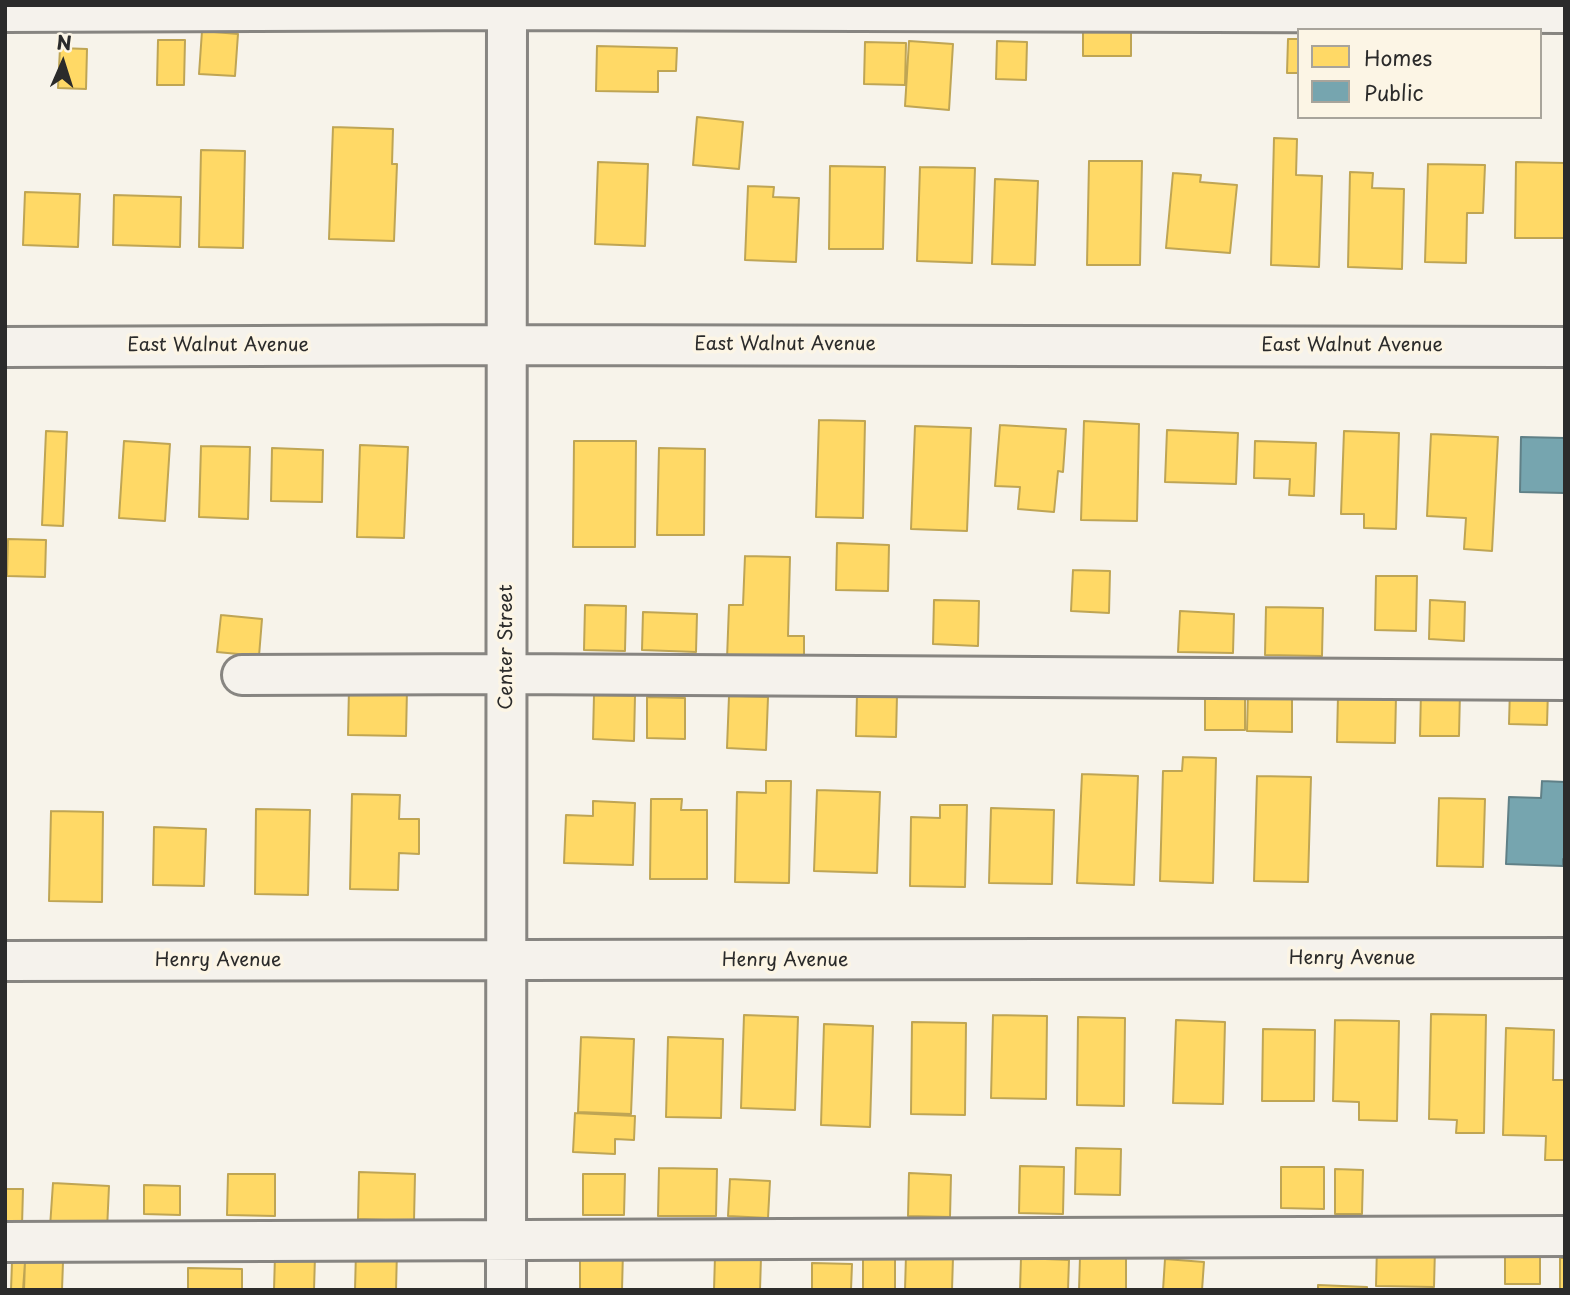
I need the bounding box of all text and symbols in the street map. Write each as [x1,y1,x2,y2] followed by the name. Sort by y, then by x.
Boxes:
[28,28,98,98] north arrow
[56,28,72,56] text: N
[1297,28,1542,119] legend
[1364,41,1432,73] text: Homes
[1364,76,1424,108] text: Public
[694,334,876,356] street label: East Walnut Avenue
[127,335,309,357] street label: East Walnut Avenue
[1261,335,1443,357] street label: East Walnut Avenue
[496,584,518,710] street label: Center Street
[1289,948,1415,970] street label: Henry Avenue
[155,950,281,972] street label: Henry Avenue
[722,950,848,972] street label: Henry Avenue

